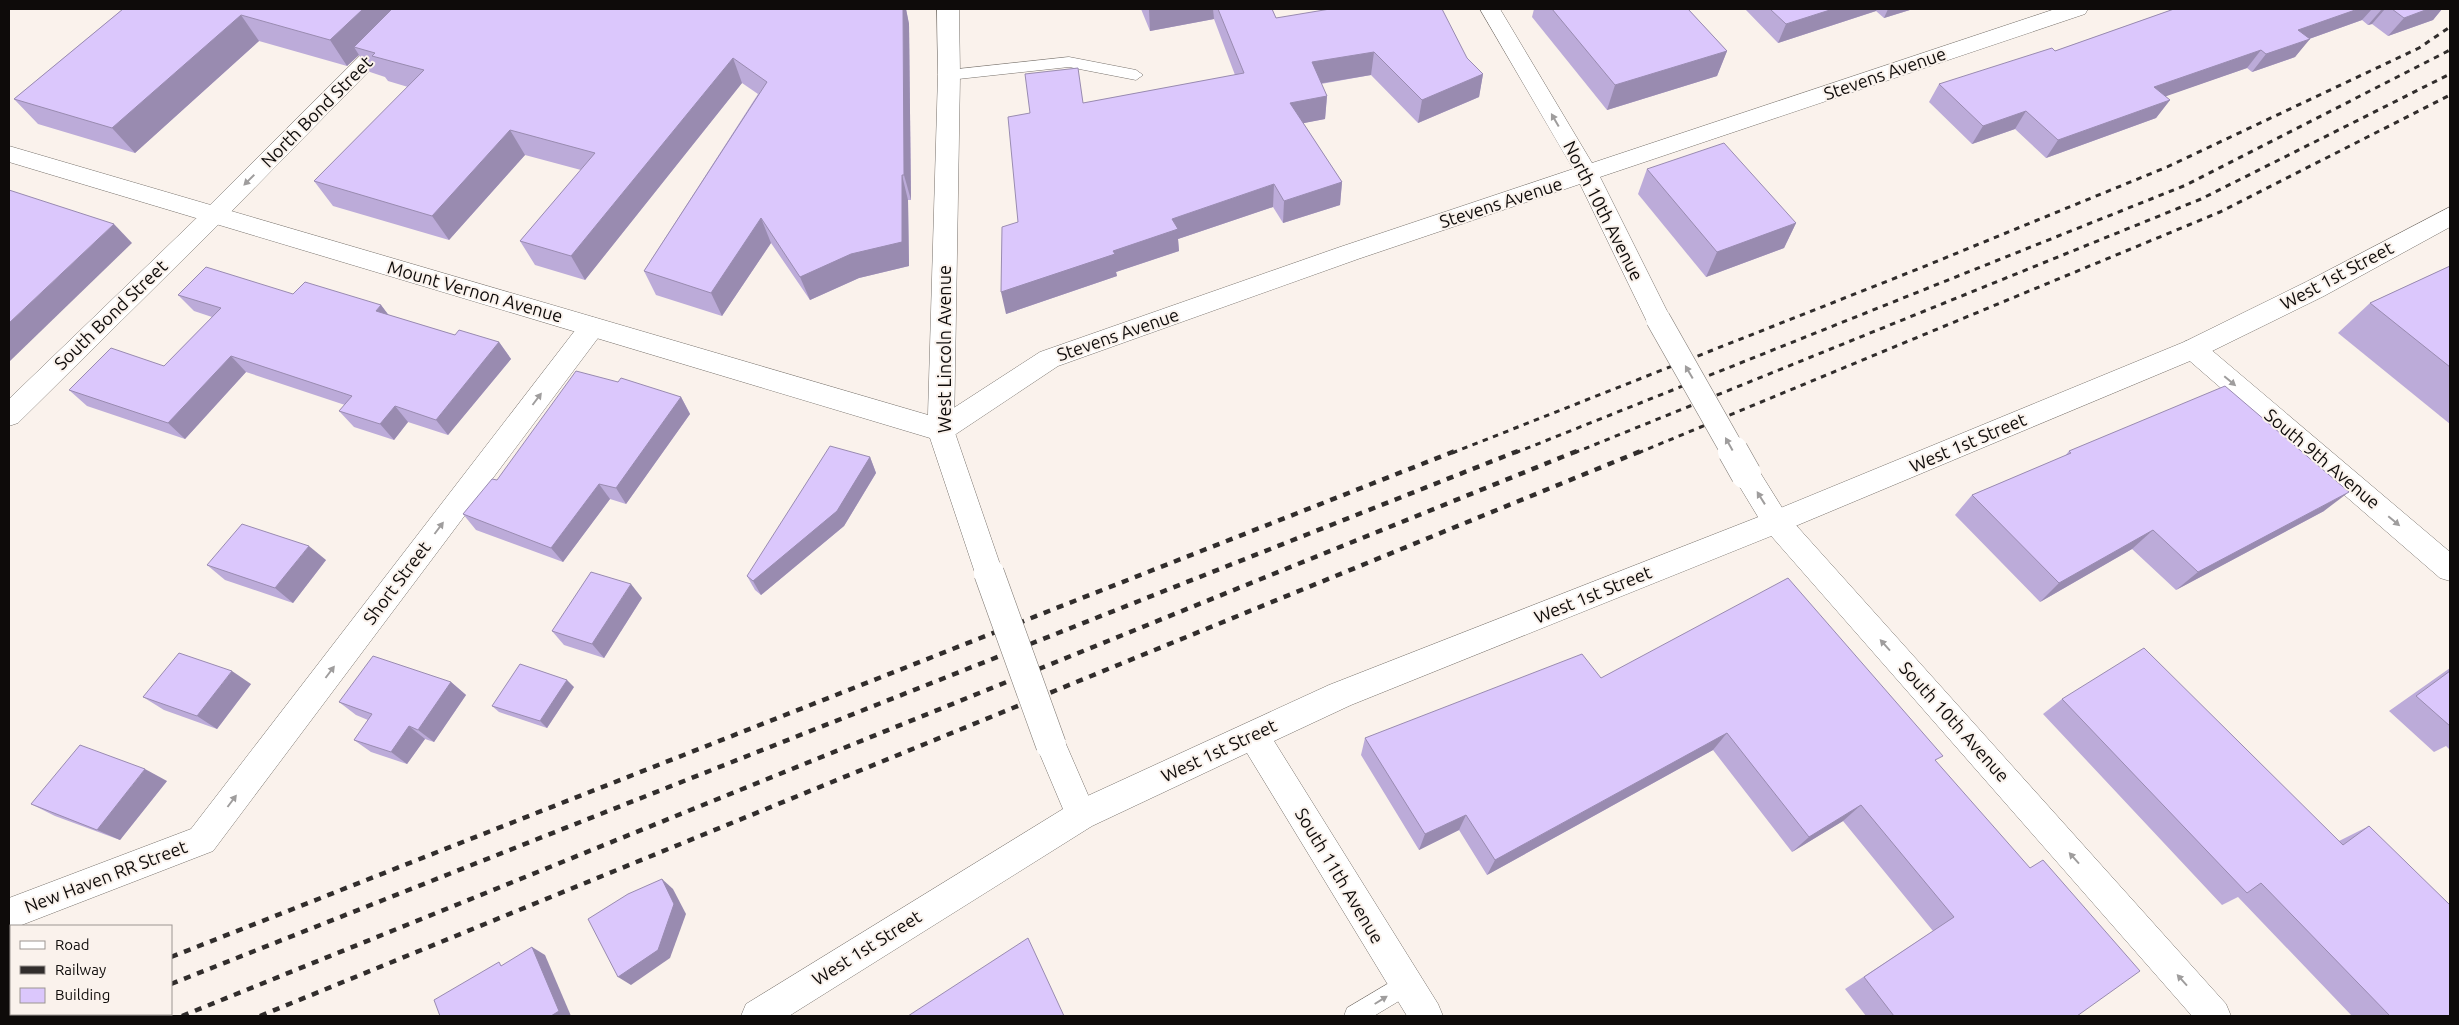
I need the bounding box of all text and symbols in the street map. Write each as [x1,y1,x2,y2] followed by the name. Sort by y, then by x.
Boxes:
[1821,43,1948,103] street label: Stevens Avenue
[257,52,376,171] street label: North Bond Street
[1551,114,1560,127] one-way arrow
[1560,137,1648,284] street label: North 10th Avenue
[243,173,255,185] one-way arrow
[1437,173,1565,231] street label: Stevens Avenue
[2277,237,2396,313] street label: West 1st Street
[50,255,171,373] street label: South Bond Street
[385,256,565,326] street label: Mount Vernon Avenue
[934,265,954,433] street label: West Lincoln Avenue
[1054,304,1181,364] street label: Stevens Avenue
[1684,365,1693,379] one-way arrow
[2224,375,2236,387] one-way arrow
[532,393,543,406] one-way arrow
[2261,404,2384,512] street label: South 9th Avenue
[1906,409,2029,476] street label: West 1st Street
[1725,438,1734,451] one-way arrow
[1757,492,1766,505] one-way arrow
[2387,515,2400,526] one-way arrow
[434,521,444,535] one-way arrow
[359,537,434,628] street label: Short Street
[1531,561,1654,627] street label: West 1st Street
[1879,639,1891,651] one-way arrow
[1896,657,2014,785] street label: South 10th Avenue
[325,665,336,678] one-way arrow
[1158,715,1279,786] street label: West 1st Street
[227,794,237,808] one-way arrow
[1292,804,1388,947] street label: South 11th Avenue
[21,836,190,916] street label: New Haven RR Street
[2068,853,2080,865] one-way arrow
[808,906,925,989] street label: West 1st Street
[10,925,172,1015] legend
[55,936,90,953] text: Road
[55,961,106,978] text: Railway
[2176,973,2187,986] one-way arrow
[55,986,110,1003] text: Building
[1374,996,1387,1005] one-way arrow

